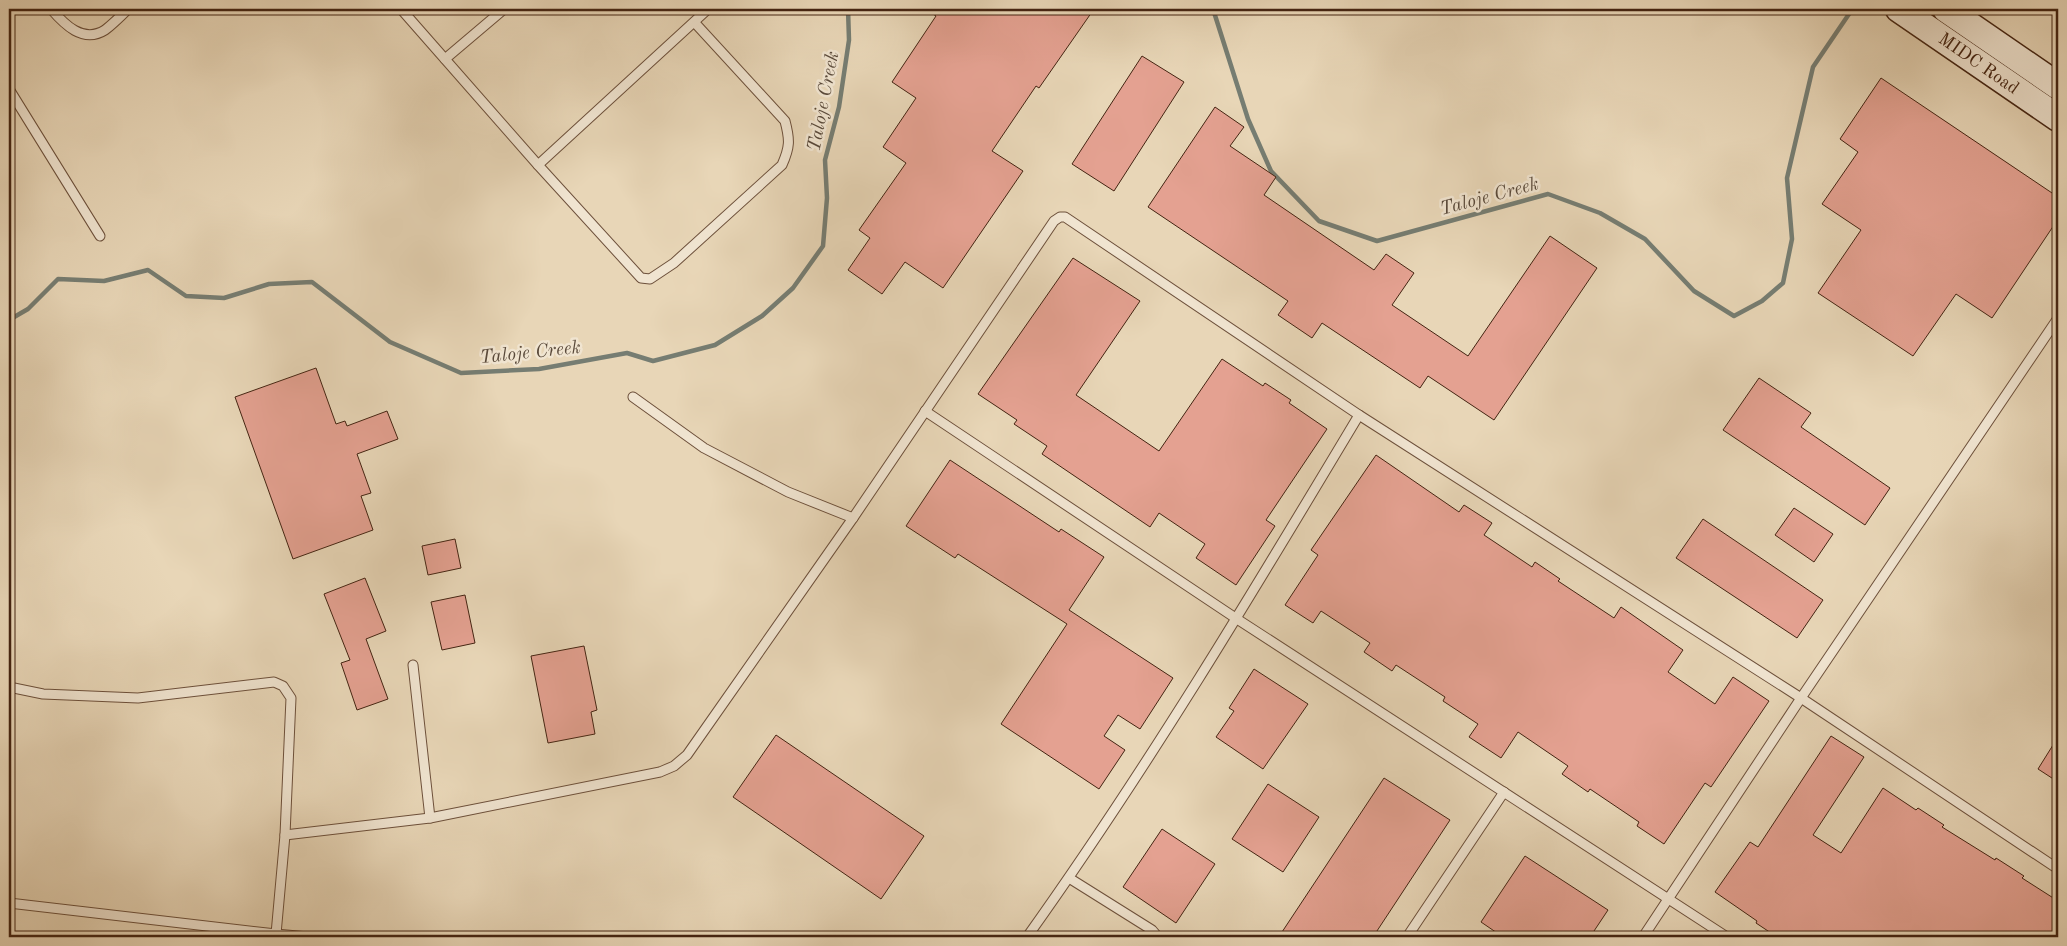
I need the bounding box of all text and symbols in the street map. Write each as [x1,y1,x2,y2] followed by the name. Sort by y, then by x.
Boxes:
[1935,30,2022,98] street label: MIDC Road
[805,50,843,153] water label: Taloje Creek
[1438,175,1541,220] water label: Taloje Creek
[479,339,582,368] water label: Taloje Creek

